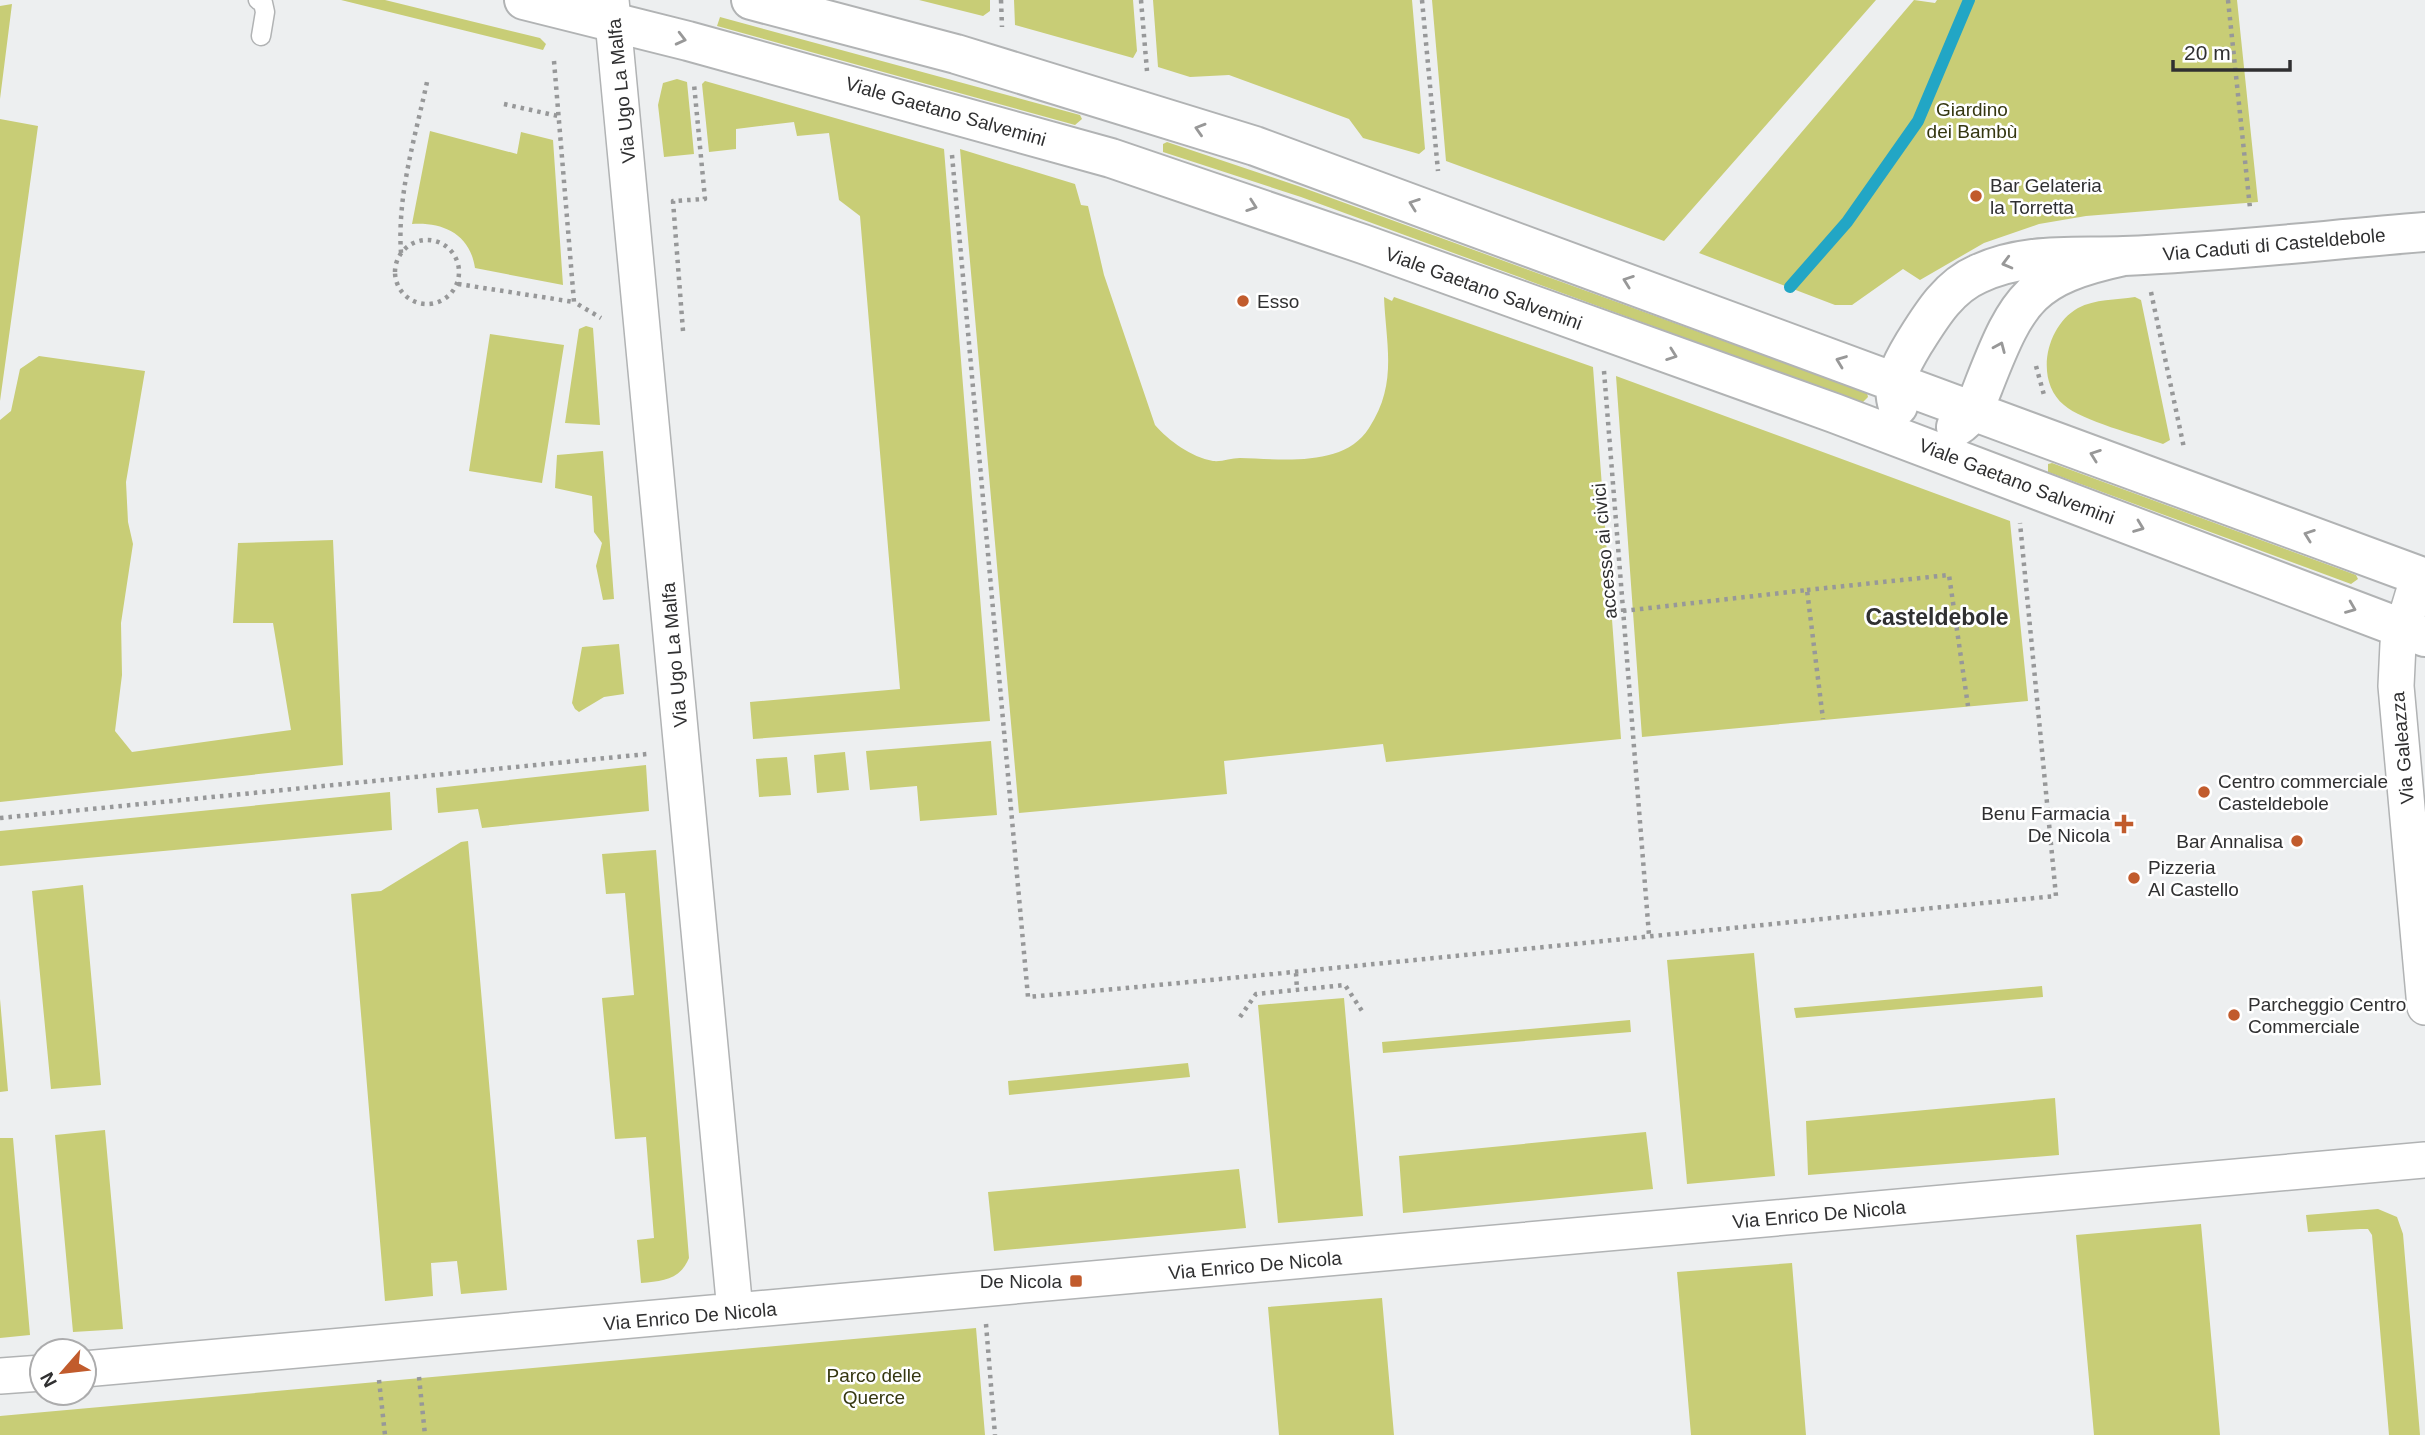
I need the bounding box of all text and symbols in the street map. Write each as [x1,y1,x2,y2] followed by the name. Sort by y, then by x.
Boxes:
[603,17,640,164] street label: Via Ugo La Malfa
[2173,28,2290,72] scale bar
[675,31,687,45] one-way arrow
[2184,41,2231,64] text: 20 m
[843,73,1049,150] street label: Viale Gaetano Salvemini
[1927,99,2017,142] park label: Giardino dei Bambù
[1194,122,1206,137] one-way arrow
[1990,175,2102,218] place label: Bar Gelateria la Torretta
[1968,188,1984,204] marker: Bar Gelateria la Torretta
[1245,198,1257,212] one-way arrow
[1409,198,1421,212] one-way arrow
[2162,224,2386,265] street label: Via Caduti di Casteldebole
[1383,243,1585,334] street label: Viale Gaetano Salvemini
[2001,255,2013,269] one-way arrow
[1623,275,1635,289] one-way arrow
[1257,291,1299,312] place label: Esso
[1235,293,1251,309] marker: Esso
[1991,341,2005,353] one-way arrow
[1666,347,1678,361] one-way arrow
[1836,355,1848,369] one-way arrow
[1916,434,2118,528] street label: Viale Gaetano Salvemini
[2090,450,2102,464] one-way arrow
[1588,482,1621,620] street label: accesso ai civici
[2132,519,2144,533] one-way arrow
[2303,529,2315,543] one-way arrow
[658,581,691,728] street label: Via Ugo La Malfa
[2345,599,2357,613] one-way arrow
[1865,604,2009,630] district label: Casteldebole
[2387,690,2418,805] street label: Via Galeazza
[2218,771,2388,814] place label: Centro commerciale Casteldebole
[2196,784,2212,800] marker: Centro commerciale Casteldebole
[1981,803,2110,846] place label: Benu Farmacia De Nicola
[2116,816,2132,832] marker: Benu Farmacia De Nicola
[2176,831,2283,852] place label: Bar Annalisa
[2289,833,2305,849] marker: Bar Annalisa
[2148,857,2239,900] place label: Pizzeria Al Castello
[2126,870,2142,886] marker: Pizzeria Al Castello
[2248,994,2406,1037] place label: Parcheggio Centro Commerciale
[2226,1007,2242,1023] marker: Parcheggio Centro Commerciale
[1732,1196,1907,1233] street label: Via Enrico De Nicola
[1168,1247,1343,1284] street label: Via Enrico De Nicola
[980,1271,1062,1292] place label: De Nicola
[1068,1273,1084,1289] marker: De Nicola
[603,1298,778,1335] street label: Via Enrico De Nicola
[28,1337,98,1407] north arrow
[826,1365,922,1408] park label: Parco delle Querce
[36,1369,61,1391] text: N

